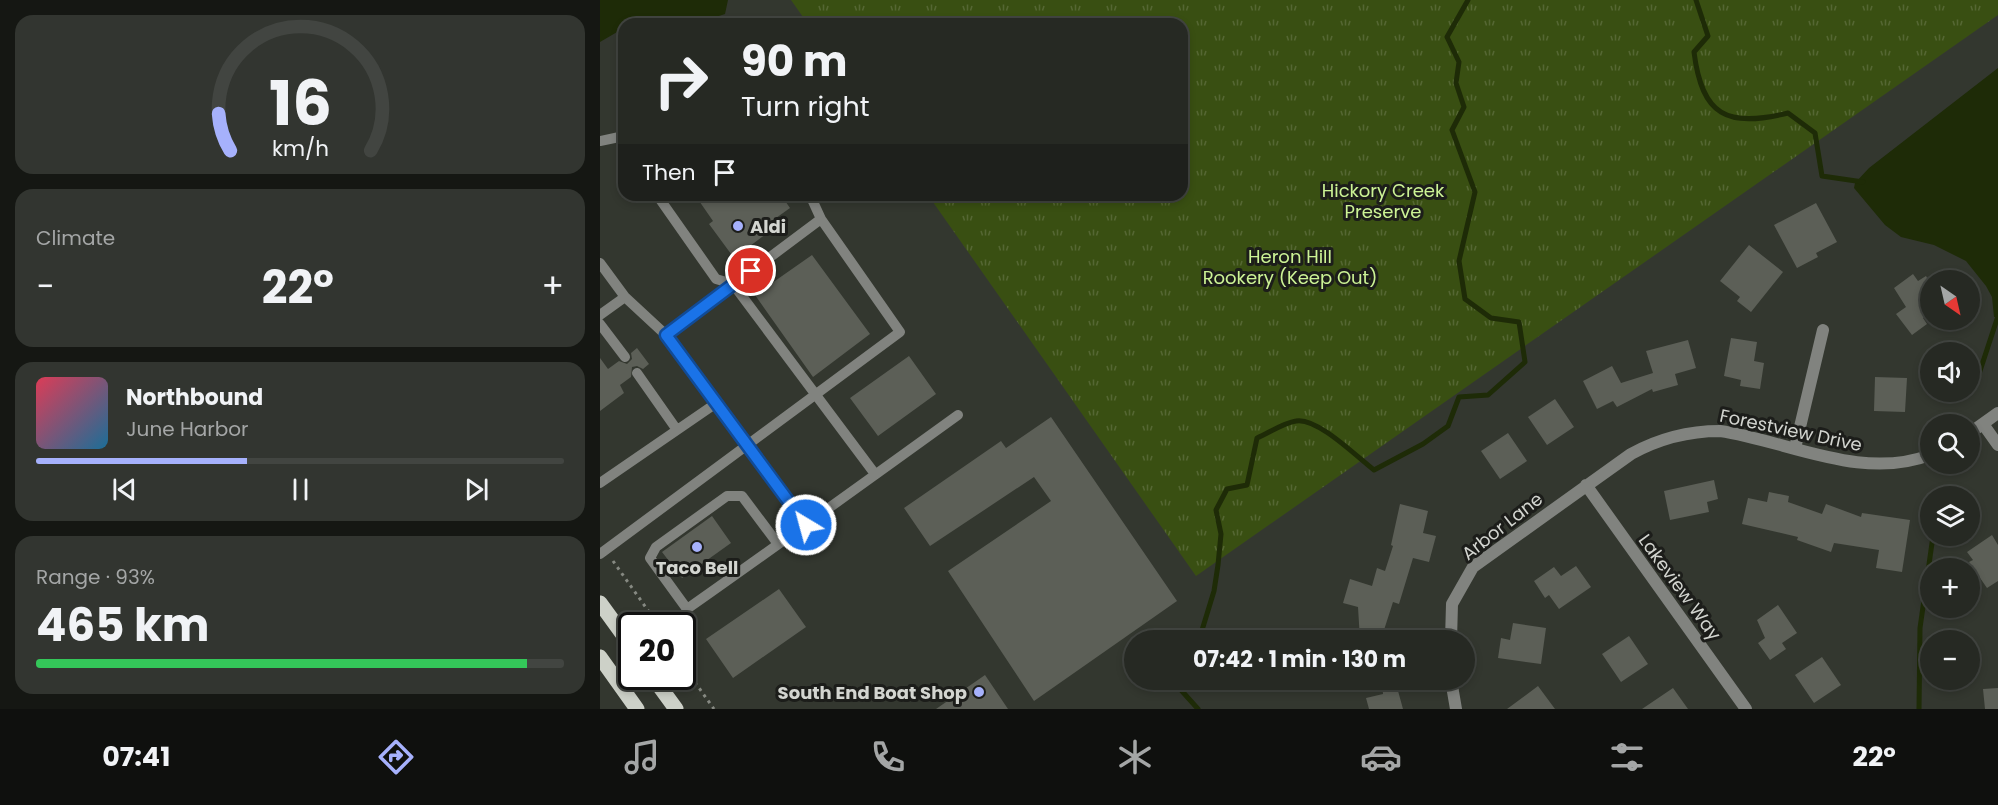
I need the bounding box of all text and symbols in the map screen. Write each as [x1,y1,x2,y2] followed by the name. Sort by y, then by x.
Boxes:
[741,32,848,91] text: 90 m
[642,42,720,120] icon: right
[268,59,332,147] text: 16
[741,88,870,125] text: Turn right
[271,134,329,165] text: km/h
[708,156,741,189] icon: arrive
[642,157,696,188] text: Then
[1322,178,1445,224] park label: Hickory Creek Preserve
[750,214,786,239] place label: Aldi
[731,219,745,233] marker: Aldi
[36,224,115,252] text: Climate
[1203,244,1377,290] park label: Heron Hill Rookery (Keep Out)
[725,245,776,296] pin
[734,254,767,287] icon: arrive
[262,256,334,319] text: 22°
[36,263,54,310] text: −
[541,263,564,310] text: +
[1920,270,1980,330] north arrow
[1920,270,1980,690] map controls
[1920,342,1980,402] button: sound
[126,382,263,413] text: Northbound
[1718,403,1864,457] street label: Forestview Drive
[1920,414,1980,474] button: search
[126,415,249,443] text: June Harbor
[108,473,141,506] icon: previous
[284,473,317,506] icon: pause
[460,473,493,506] icon: next
[1456,486,1548,566] street label: Arbor Lane
[1920,486,1980,546] button: layers
[774,493,838,557] position arrow
[1633,529,1727,645] street label: Lakeview Way
[690,540,704,554] marker: Taco Bell
[656,555,738,580] place label: Taco Bell
[1920,558,1980,618] button: +
[36,563,155,591] text: Range · 93%
[36,594,209,657] text: 465 km
[618,612,696,690] speed limit sign: 20
[1920,630,1980,690] button: −
[1193,644,1406,675] text: 07:42 · 1 min · 130 m
[778,680,967,705] place label: South End Boat Shop
[972,685,986,699] marker: South End Boat Shop
[375,736,417,778] icon: directions
[621,736,663,778] icon: music
[867,736,909,778] icon: phone
[1114,736,1156,778] icon: climate
[1360,736,1402,778] icon: car
[1606,736,1648,778] icon: filters
[102,738,170,775] text: 07:41
[1853,738,1896,775] text: 22°

